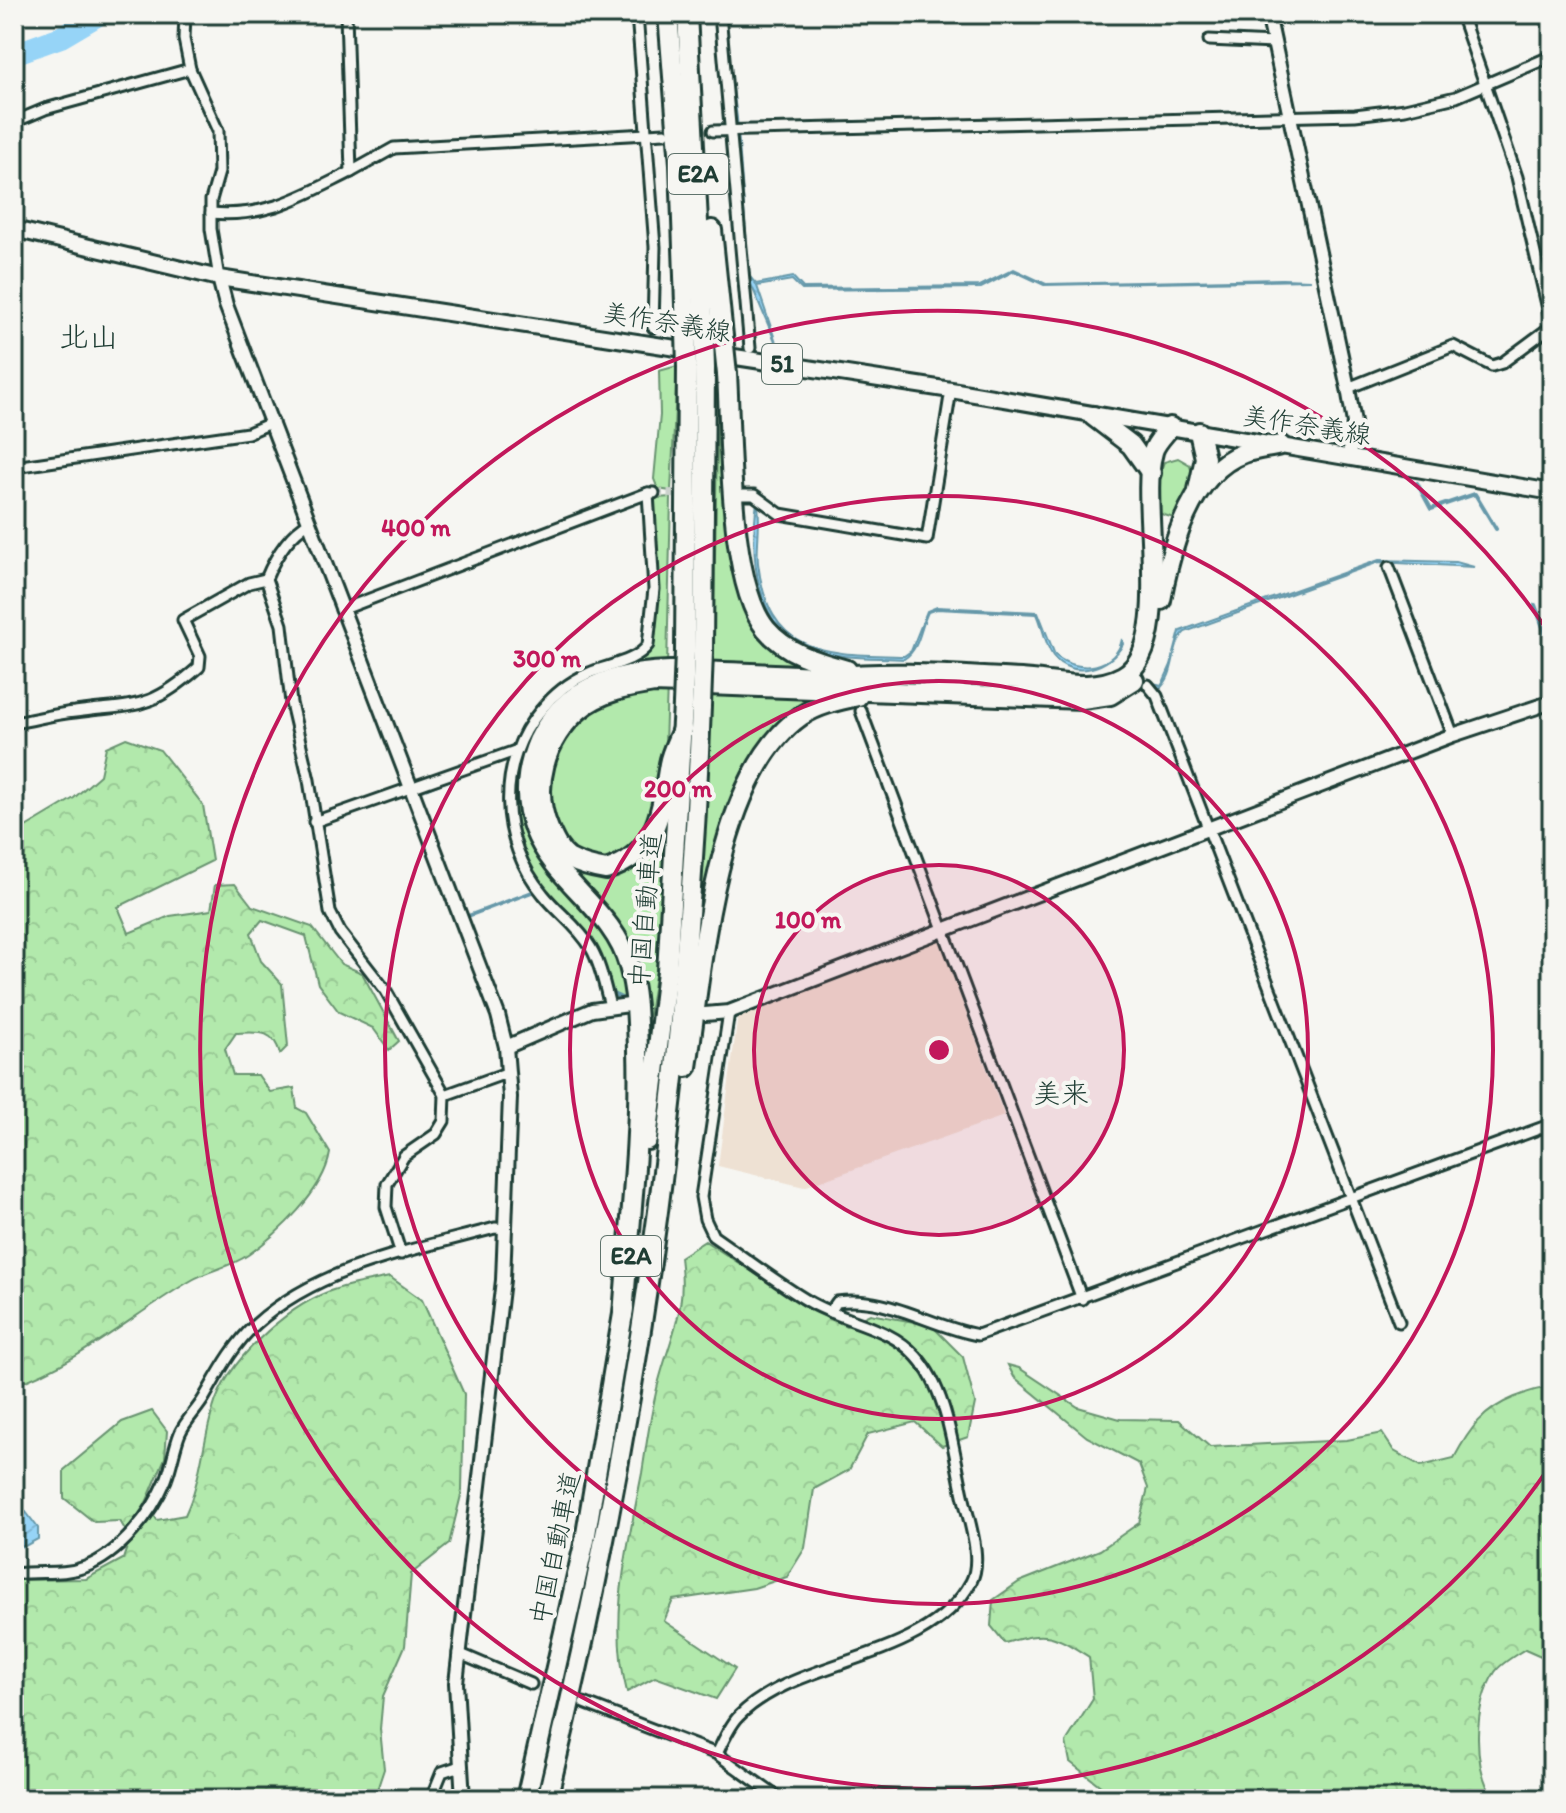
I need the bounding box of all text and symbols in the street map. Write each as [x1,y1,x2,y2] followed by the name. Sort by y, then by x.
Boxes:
[668,154,728,194] road number: E2A
[600,296,734,348] street label: 美作奈義線
[59,318,119,355] district label: 北山
[762,344,802,384] road number: 51
[1240,399,1374,451] street label: 美作奈義線
[381,513,452,542] text: 400 m
[513,644,582,673] text: 300 m
[644,774,713,803] text: 200 m
[622,831,668,989] street label: 中国自動車道
[775,905,842,934] text: 100 m
[925,1036,953,1064] centre of rings
[1033,1076,1089,1110] district label: 美来
[601,1236,661,1276] road number: E2A
[523,1468,587,1628] street label: 中国自動車道

